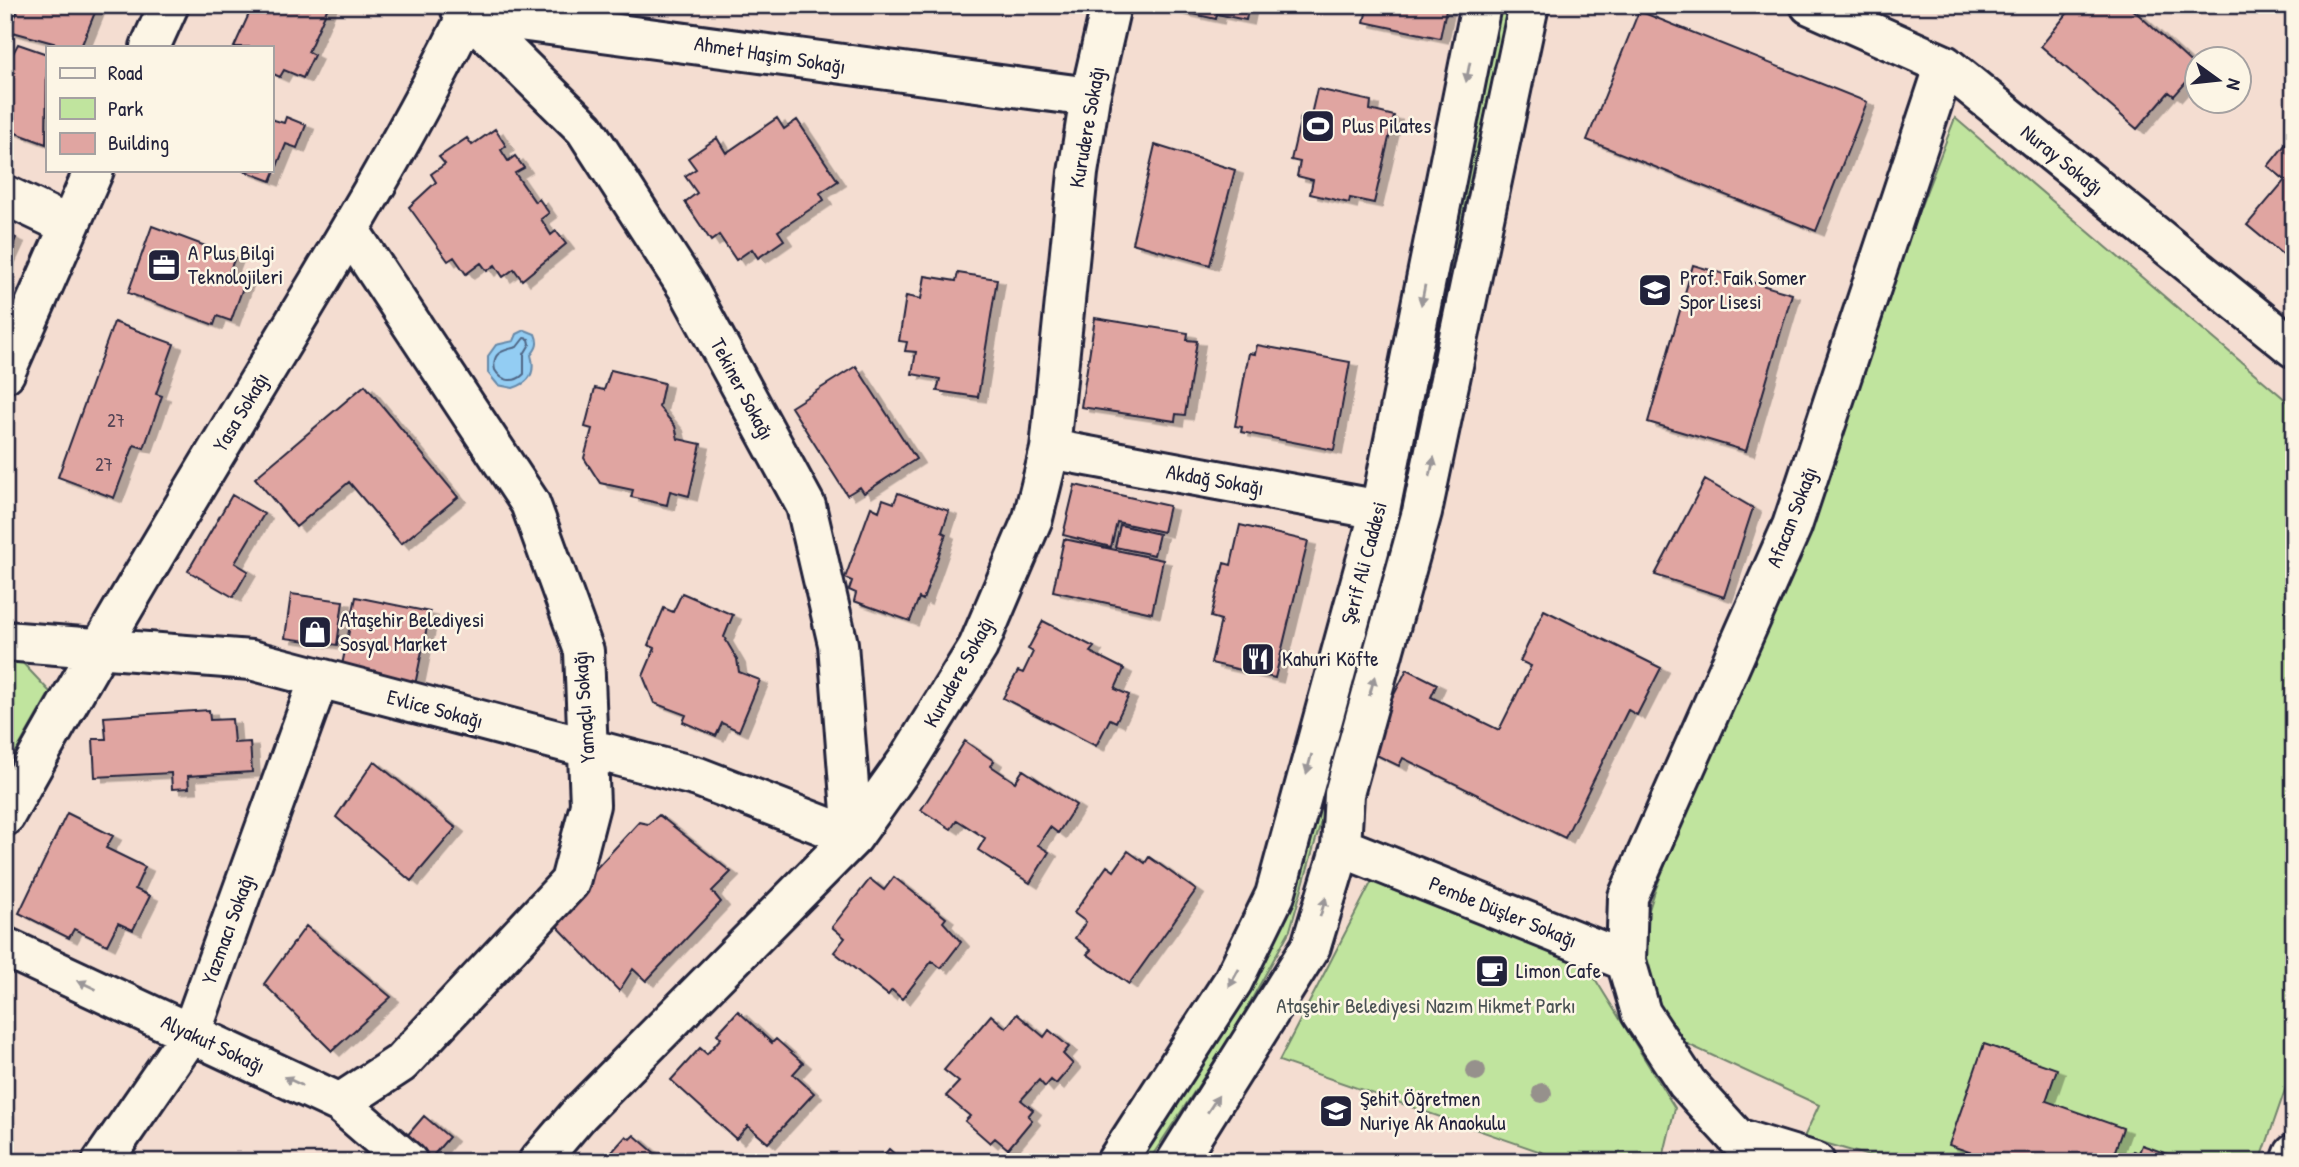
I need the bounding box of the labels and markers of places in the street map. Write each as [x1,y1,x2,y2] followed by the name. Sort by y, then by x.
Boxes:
[1299,107,1337,145] sports icon: Plus Pilates
[1342,111,1431,140] place label: Plus Pilates
[188,238,283,291] place label: A Plus Bilgi Teknolojileri
[145,246,183,284] office icon: A Plus Bilgi Teknolojileri
[1680,263,1807,316] place label: Prof. Faik Somer Spor Lisesi
[1636,271,1674,309] school or university icon: Prof. Faik Somer Spor Lisesi
[340,605,484,658] place label: Ataşehir Belediyesi Sosyal Market
[296,613,334,651] shop icon: Ataşehir Belediyesi Sosyal Market
[1239,640,1277,678] restaurant icon: Kahuri Köfte
[1282,644,1379,673] place label: Kahuri Köfte
[1473,952,1511,990] cafe icon: Limon Cafe
[1516,956,1601,985] place label: Limon Cafe
[1360,1084,1506,1137] place label: Şehit Öğretmen Nuriye Ak Anaokulu
[1317,1092,1355,1130] school or university icon: Şehit Öğretmen Nuriye Ak Anaokulu

